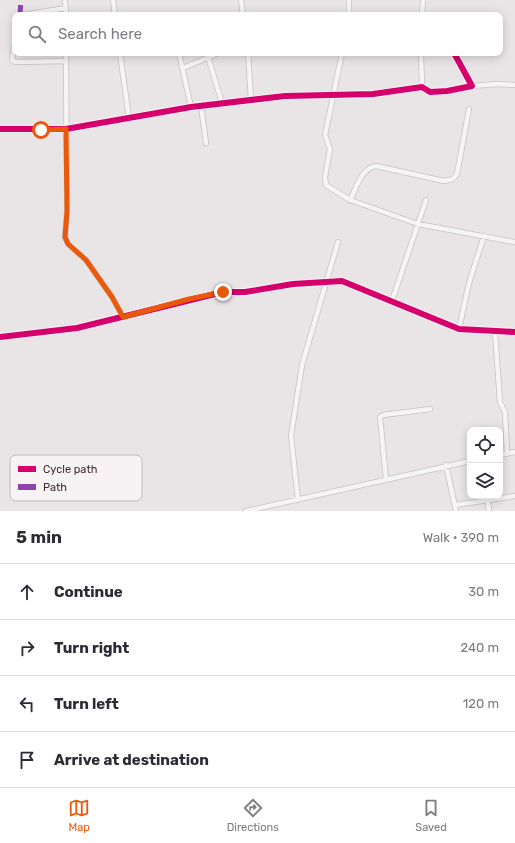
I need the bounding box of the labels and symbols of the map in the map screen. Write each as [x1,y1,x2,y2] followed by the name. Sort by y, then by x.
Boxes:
[32,121,50,139] route start
[214,283,232,301] route end
[10,455,142,501] legend
[43,463,97,476] text: Cycle path
[43,481,67,494] text: Path

